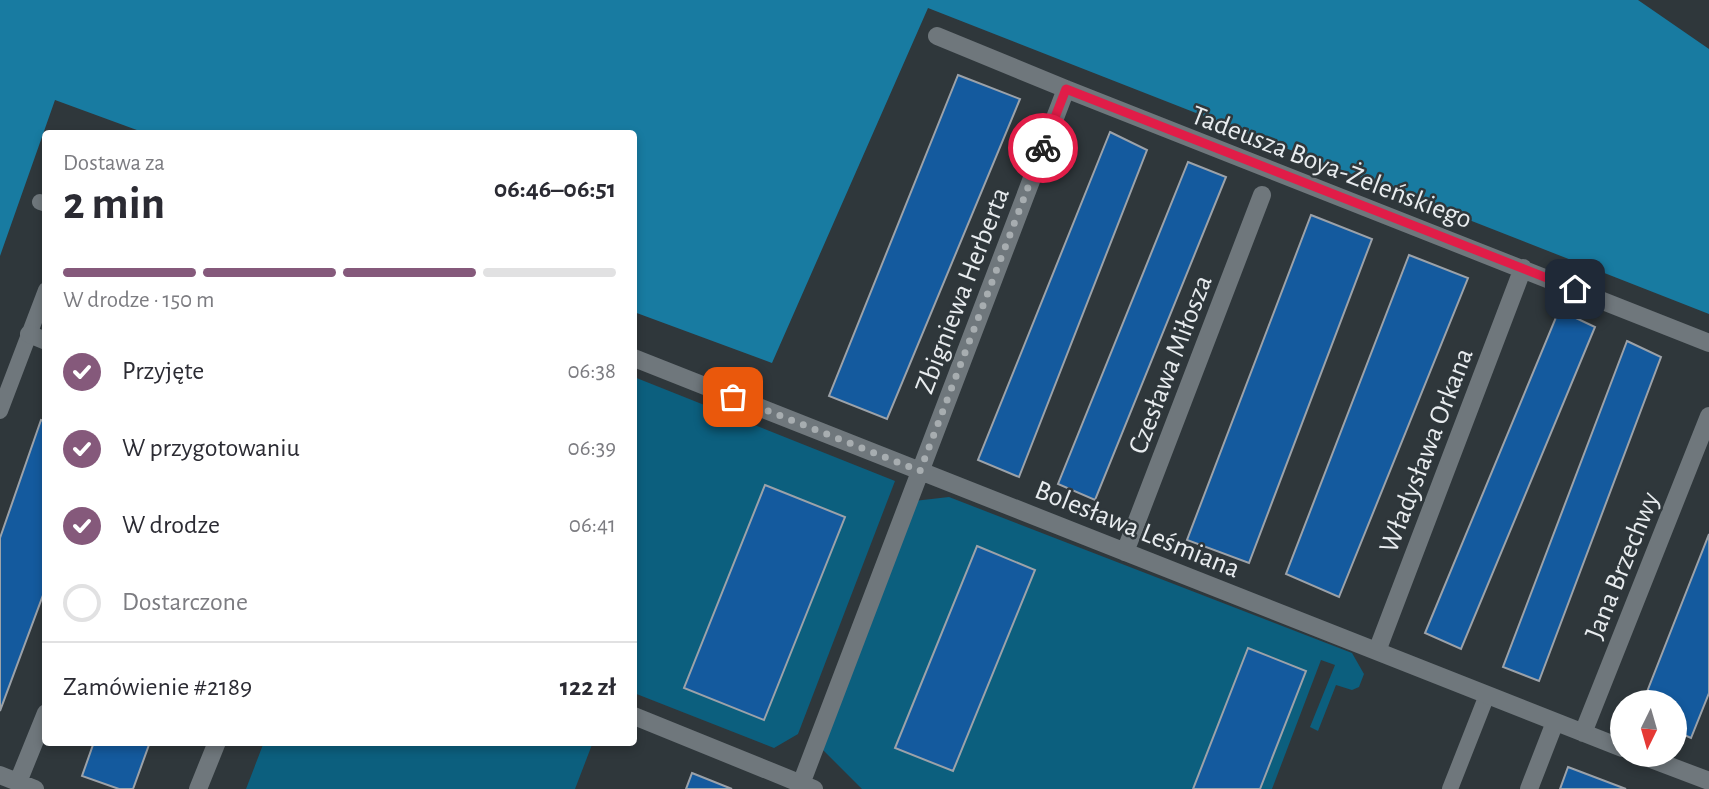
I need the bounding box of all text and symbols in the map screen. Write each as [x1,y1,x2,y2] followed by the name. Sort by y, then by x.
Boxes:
[1187,99,1476,234] street label: Tadeusza Boya-Żeleńskiego
[1008,113,1078,183] courier
[1024,129,1062,167] icon: bike
[63,152,165,175] text: Dostawa za
[494,176,616,202] text: 06:46–06:51
[63,181,165,227] text: 2 min
[911,184,1015,398] street label: Zbigniewa Herberta
[1545,259,1605,319] pin
[1556,270,1594,308] icon: home
[1124,271,1218,458] street label: Czesława Miłosza
[63,289,214,312] text: W drodze · 150 m
[1375,344,1479,557] street label: Władysława Orkana
[63,353,101,391] icon: check
[122,358,204,384] text: Przyjęte
[567,360,616,383] text: 06:38
[703,367,763,427] pin
[714,378,752,416] icon: bag
[63,430,101,468] icon: check
[122,435,300,461] text: W przygotowaniu
[567,437,616,460] text: 06:39
[1031,476,1244,584] street label: Bolesława Leśmiana
[1581,488,1665,643] street label: Jana Brzechwy
[63,507,101,545] icon: check
[122,512,220,538] text: W drodze
[569,514,616,537] text: 06:41
[122,589,248,615] text: Dostarczone
[63,674,252,700] text: Zamówienie #2189
[560,674,616,700] text: 122 zł
[1610,690,1687,766] north arrow
[1610,690,1687,767] map controls

